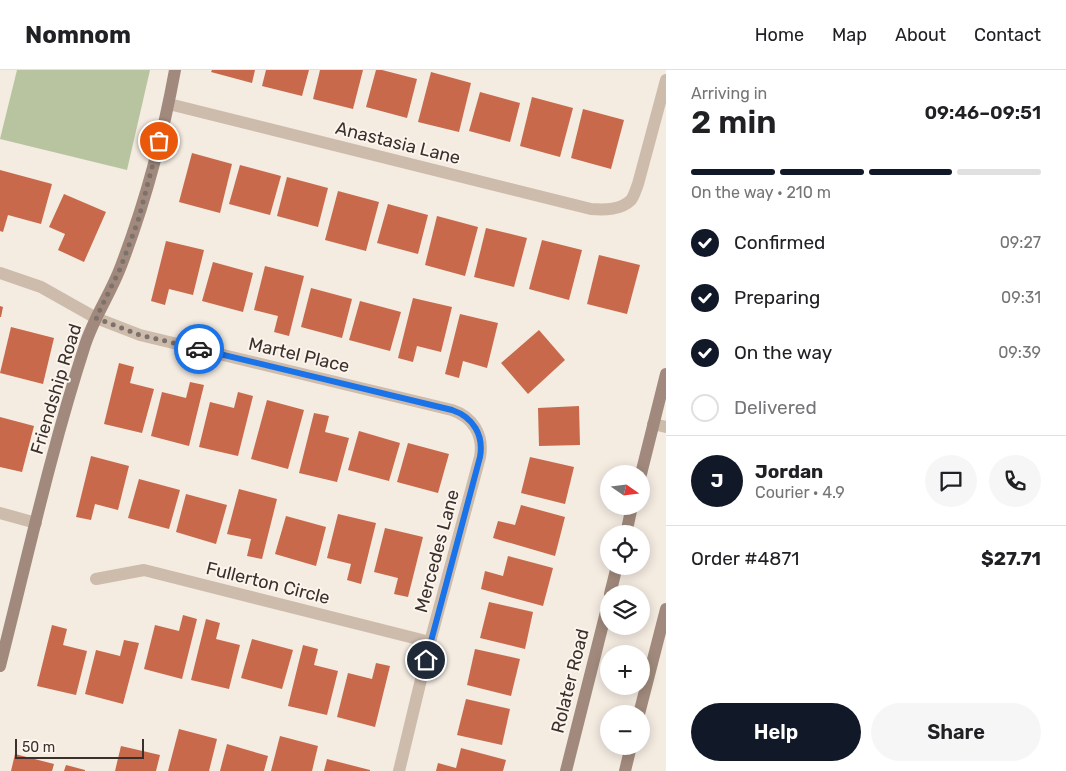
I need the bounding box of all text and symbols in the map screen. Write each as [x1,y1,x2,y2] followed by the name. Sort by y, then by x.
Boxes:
[25,21,131,49] text: Nomnom
[755,24,804,46] text: Home
[832,24,867,46] text: Map
[895,24,946,46] text: About
[974,24,1041,46] text: Contact
[691,84,767,103] text: Arriving in
[924,101,1041,124] text: 09:46–09:51
[691,103,776,141] text: 2 min
[333,117,463,169] street label: Anastasia Lane
[138,120,180,162] pin
[145,127,173,155] icon: bag
[691,183,831,202] text: On the way · 210 m
[691,229,719,257] icon: check
[734,231,825,254] text: Confirmed
[1000,233,1041,252] text: 09:27
[691,284,719,312] icon: check
[734,286,820,309] text: Preparing
[1001,288,1041,307] text: 09:31
[26,321,86,457] street label: Friendship Road
[174,324,224,374] courier
[246,333,352,377] street label: Martel Place
[185,335,213,363] icon: car
[691,339,719,367] icon: check
[734,341,832,364] text: On the way
[998,343,1041,362] text: 09:39
[734,396,817,419] text: Delivered
[925,455,977,507] button: chat
[989,455,1041,507] button: phone
[755,460,823,483] text: Jordan
[600,465,650,515] north arrow
[600,465,650,755] map controls
[711,469,723,492] text: J
[755,483,845,502] text: Courier · 4.9
[410,487,464,615] street label: Mercedes Lane
[600,525,650,575] button: locate
[691,547,799,570] text: Order #4871
[981,547,1041,570] text: $27.71
[204,557,332,609] street label: Fullerton Circle
[600,585,650,635] button: layers
[546,626,594,736] street label: Rolater Road
[405,639,447,681] pin
[600,645,650,695] button: +
[412,646,440,674] icon: home
[691,703,861,761] button: Help
[871,703,1041,761] button: Share
[600,705,650,755] button: −
[15,736,144,759] scale bar
[22,739,55,756] text: 50 m

